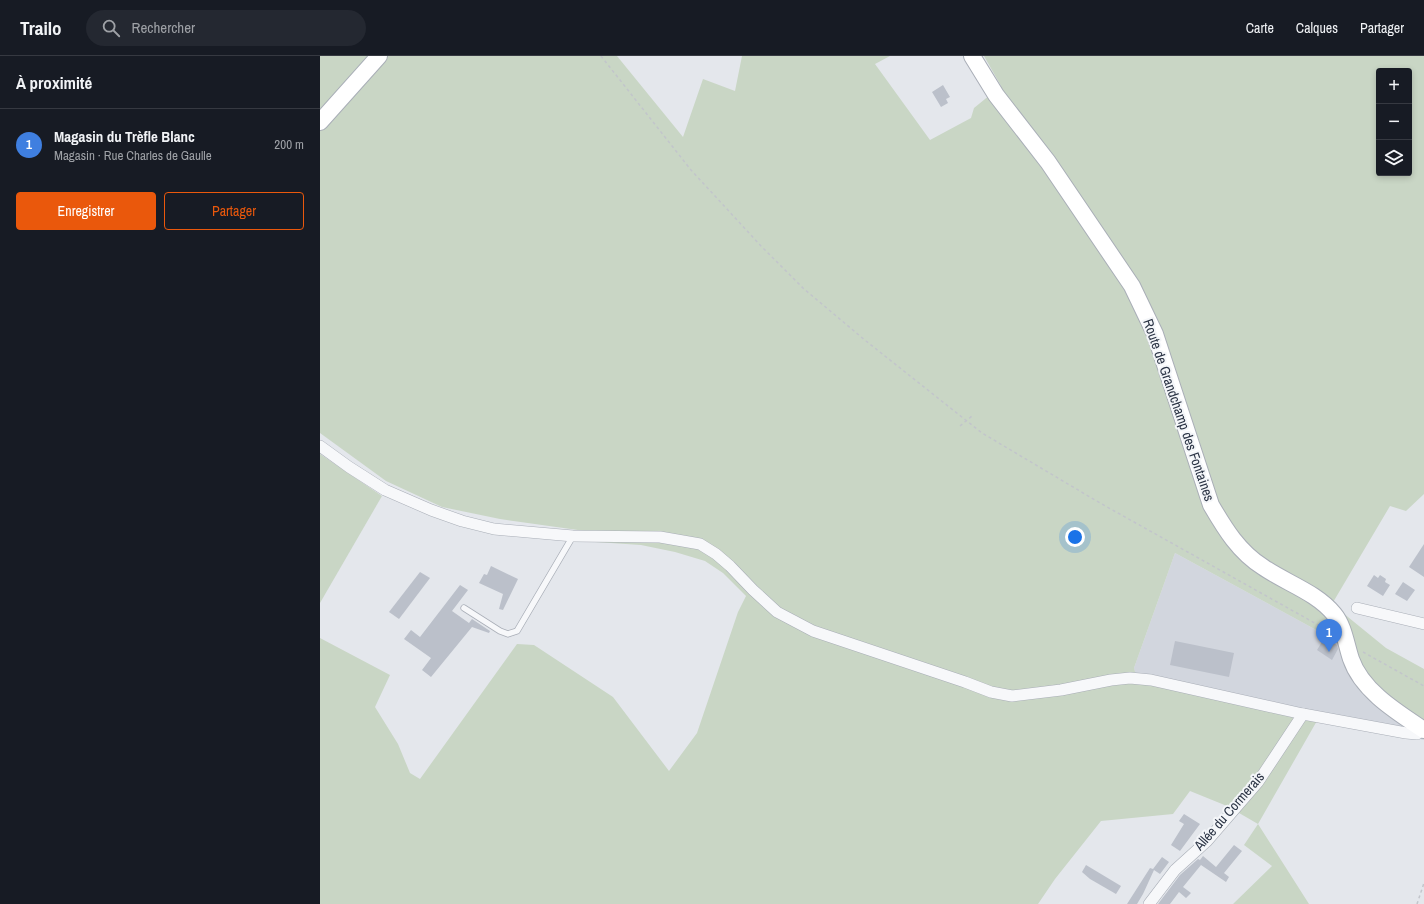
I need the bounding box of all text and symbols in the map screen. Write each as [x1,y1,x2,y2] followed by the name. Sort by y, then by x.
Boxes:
[86,10,366,46] search box
[20,15,62,41] text: Trailo
[100,17,122,39] icon: search
[132,17,195,38] text: Rechercher
[1246,19,1274,37] text: Carte
[1296,19,1338,37] text: Calques
[1360,19,1404,37] text: Partager
[1376,68,1412,176] map controls
[1376,68,1412,104] button: +
[16,71,92,94] text: À proximité
[1376,104,1412,140] button: −
[54,126,195,147] text: Magasin du Trèfle Blanc
[26,136,32,153] text: 1
[274,136,304,153] text: 200 m
[1376,140,1412,176] button: layers
[54,147,212,164] text: Magasin · Rue Charles de Gaulle
[16,192,156,230] button: Enregistrer
[164,192,304,230] button: Partager
[1139,317,1219,504] street label: Route de Grandchamp des Fontaines
[1065,527,1085,547] your location
[1316,619,1342,652] pin: 1
[1189,768,1268,855] street label: Allée du Cormerais

